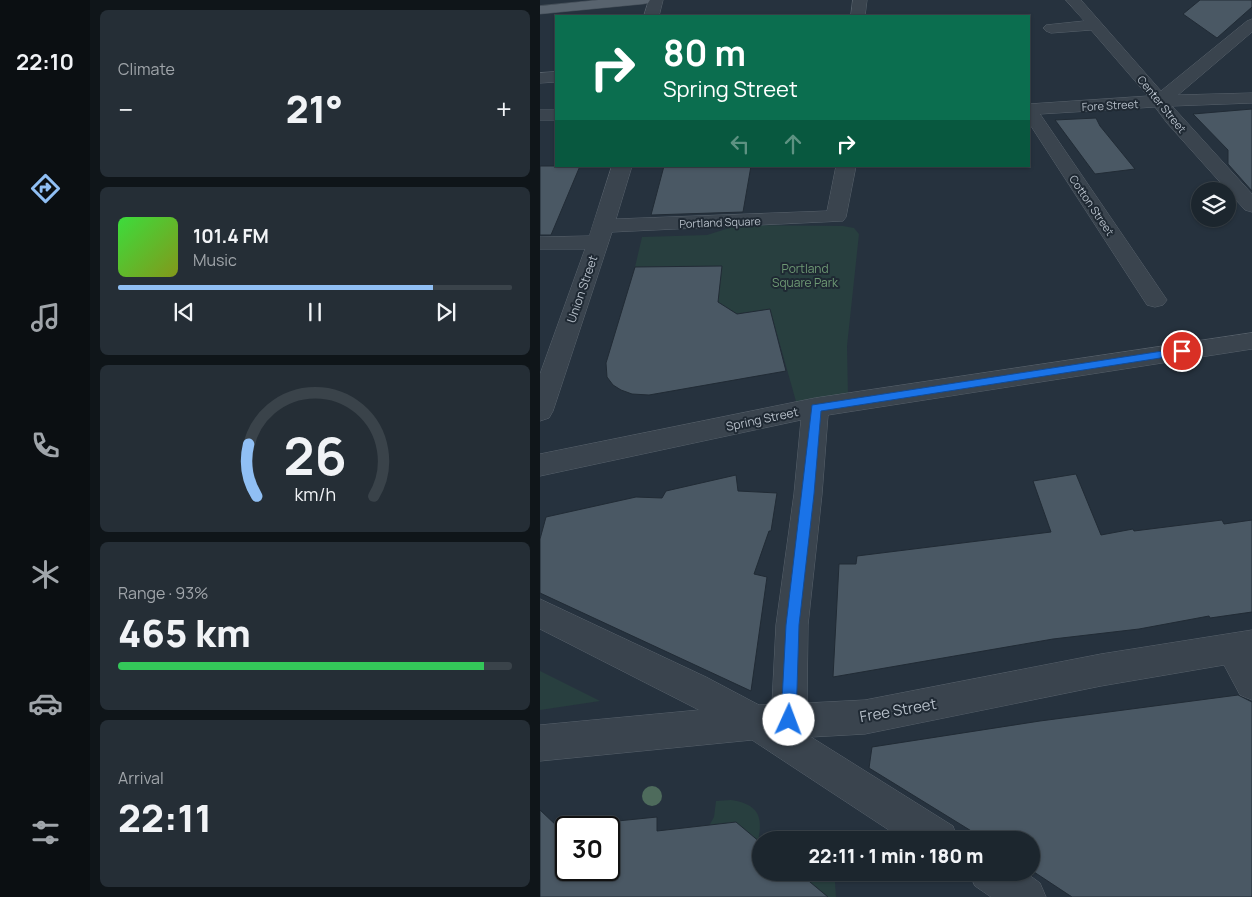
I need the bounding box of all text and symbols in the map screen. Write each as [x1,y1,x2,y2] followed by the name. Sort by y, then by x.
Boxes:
[663,29,746,77] text: 80 m
[580,35,645,100] icon: right
[16,47,74,77] text: 22:10
[118,58,175,80] text: Climate
[1134,72,1190,136] street label: Center Street
[663,74,798,104] text: Spring Street
[286,82,343,134] text: 21°
[118,90,133,128] text: −
[496,90,512,128] text: +
[1081,96,1139,114] street label: Fore Street
[726,130,754,158] icon: left
[779,130,807,158] icon: ahead
[832,130,860,158] icon: right
[28,171,63,206] icon: directions
[1066,172,1118,238] street label: Cotton Street
[1191,182,1236,227] map controls
[1191,182,1236,227] button: layers
[679,213,762,231] street label: Portland Square
[193,223,269,249] text: 101.4 FM
[193,249,237,271] text: Music
[563,253,602,325] street label: Union Street
[772,260,839,291] park label: Portland Square Park
[170,298,198,326] icon: previous
[301,298,329,326] icon: pause
[432,298,460,326] icon: next
[28,300,63,335] icon: music
[1161,330,1203,372] pin
[1168,337,1196,365] icon: arrive
[724,403,800,435] street label: Spring Street
[283,420,347,491] text: 26
[28,428,63,463] icon: phone
[294,482,336,506] text: km/h
[28,557,63,592] icon: climate
[118,582,209,604] text: Range · 93%
[118,606,251,658] text: 465 km
[28,686,63,721] icon: car
[762,693,814,745] position arrow
[858,693,938,727] street label: Free Street
[118,767,164,789] text: Arrival
[118,791,212,843] text: 22:11
[28,815,63,850] icon: filters
[555,816,620,881] speed limit sign: 30
[809,843,983,869] text: 22:11 · 1 min · 180 m

